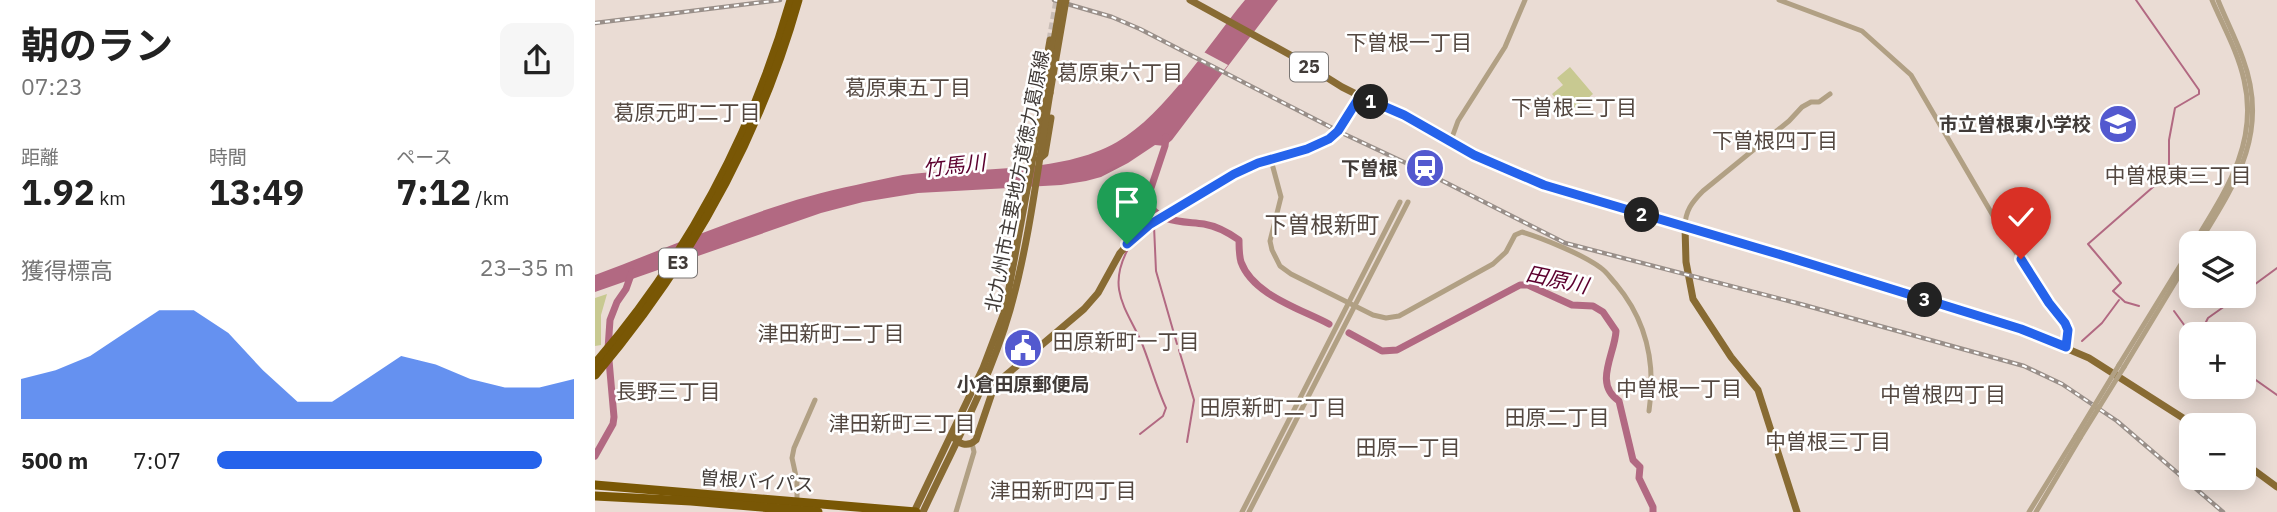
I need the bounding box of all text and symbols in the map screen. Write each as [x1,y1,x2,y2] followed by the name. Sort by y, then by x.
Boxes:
[21,20,173,69] text: 朝のラン
[500,23,574,97] button: share
[1346,28,1472,56] district label: 下曽根一丁目
[980,48,1054,314] street label: 北九州市主要地方道徳力葛原線
[1290,52,1328,82] road number: 25
[1057,58,1183,86] district label: 葛原東六丁目
[21,71,83,101] text: 07:23
[845,73,971,101] district label: 葛原東五丁目
[1353,84,1389,119] pin: 1
[1365,89,1376,113] text: 1
[1511,93,1637,121] district label: 下曽根三丁目
[614,98,761,126] district label: 葛原元町二丁目
[2097,103,2139,145] school or university icon: 市立曽根東小学校
[1939,112,2091,136] place label: 市立曽根東小学校
[1712,126,1838,154] district label: 下曽根四丁目
[21,145,59,169] text: 距離
[209,145,247,169] text: 時間
[396,145,452,169] text: ペース
[1404,147,1446,189] station icon: 下曽根
[921,148,989,182] water label: 竹馬川
[1341,156,1398,180] place label: 下曽根
[2105,161,2252,189] district label: 中曽根東三丁目
[21,169,95,215] text: 1.92
[209,169,304,215] text: 13:49
[396,169,471,215] text: 7:12
[1097,172,1157,244] pin
[1108,183,1146,221] icon: arrive
[95,186,126,210] text: km
[471,186,509,210] text: /km
[1991,187,2051,259] pin
[1625,198,1659,232] pin: 2
[2002,198,2040,236] icon: check
[1636,202,1647,226] text: 2
[1265,209,1380,239] district label: 下曽根新町
[2179,231,2256,490] map controls
[2179,231,2256,308] button: layers
[659,248,697,278] road number: E3
[480,252,574,282] text: 23–35 m
[21,255,113,285] text: 獲得標高
[1523,259,1593,300] water label: 田原川
[1907,282,1943,318] pin: 3
[1919,287,1930,311] text: 3
[758,319,905,347] district label: 津田新町二丁目
[2179,322,2256,399] button: +
[1002,327,1044,369] public building icon: 小倉田原郵便局
[1053,327,1200,355] district label: 田原新町一丁目
[956,372,1090,396] place label: 小倉田原郵便局
[1616,374,1742,402] district label: 中曽根一丁目
[616,377,721,405] district label: 長野三丁目
[1880,380,2006,408] district label: 中曽根四丁目
[1200,393,1347,421] district label: 田原新町二丁目
[1505,403,1610,431] district label: 田原二丁目
[829,409,976,437] district label: 津田新町三丁目
[2179,413,2256,490] button: −
[1765,427,1891,455] district label: 中曽根三丁目
[1356,433,1461,461] district label: 田原一丁目
[21,445,88,475] text: 500 m
[133,445,181,475] text: 7:07
[699,465,815,497] street label: 曽根バイパス
[990,476,1137,504] district label: 津田新町四丁目

